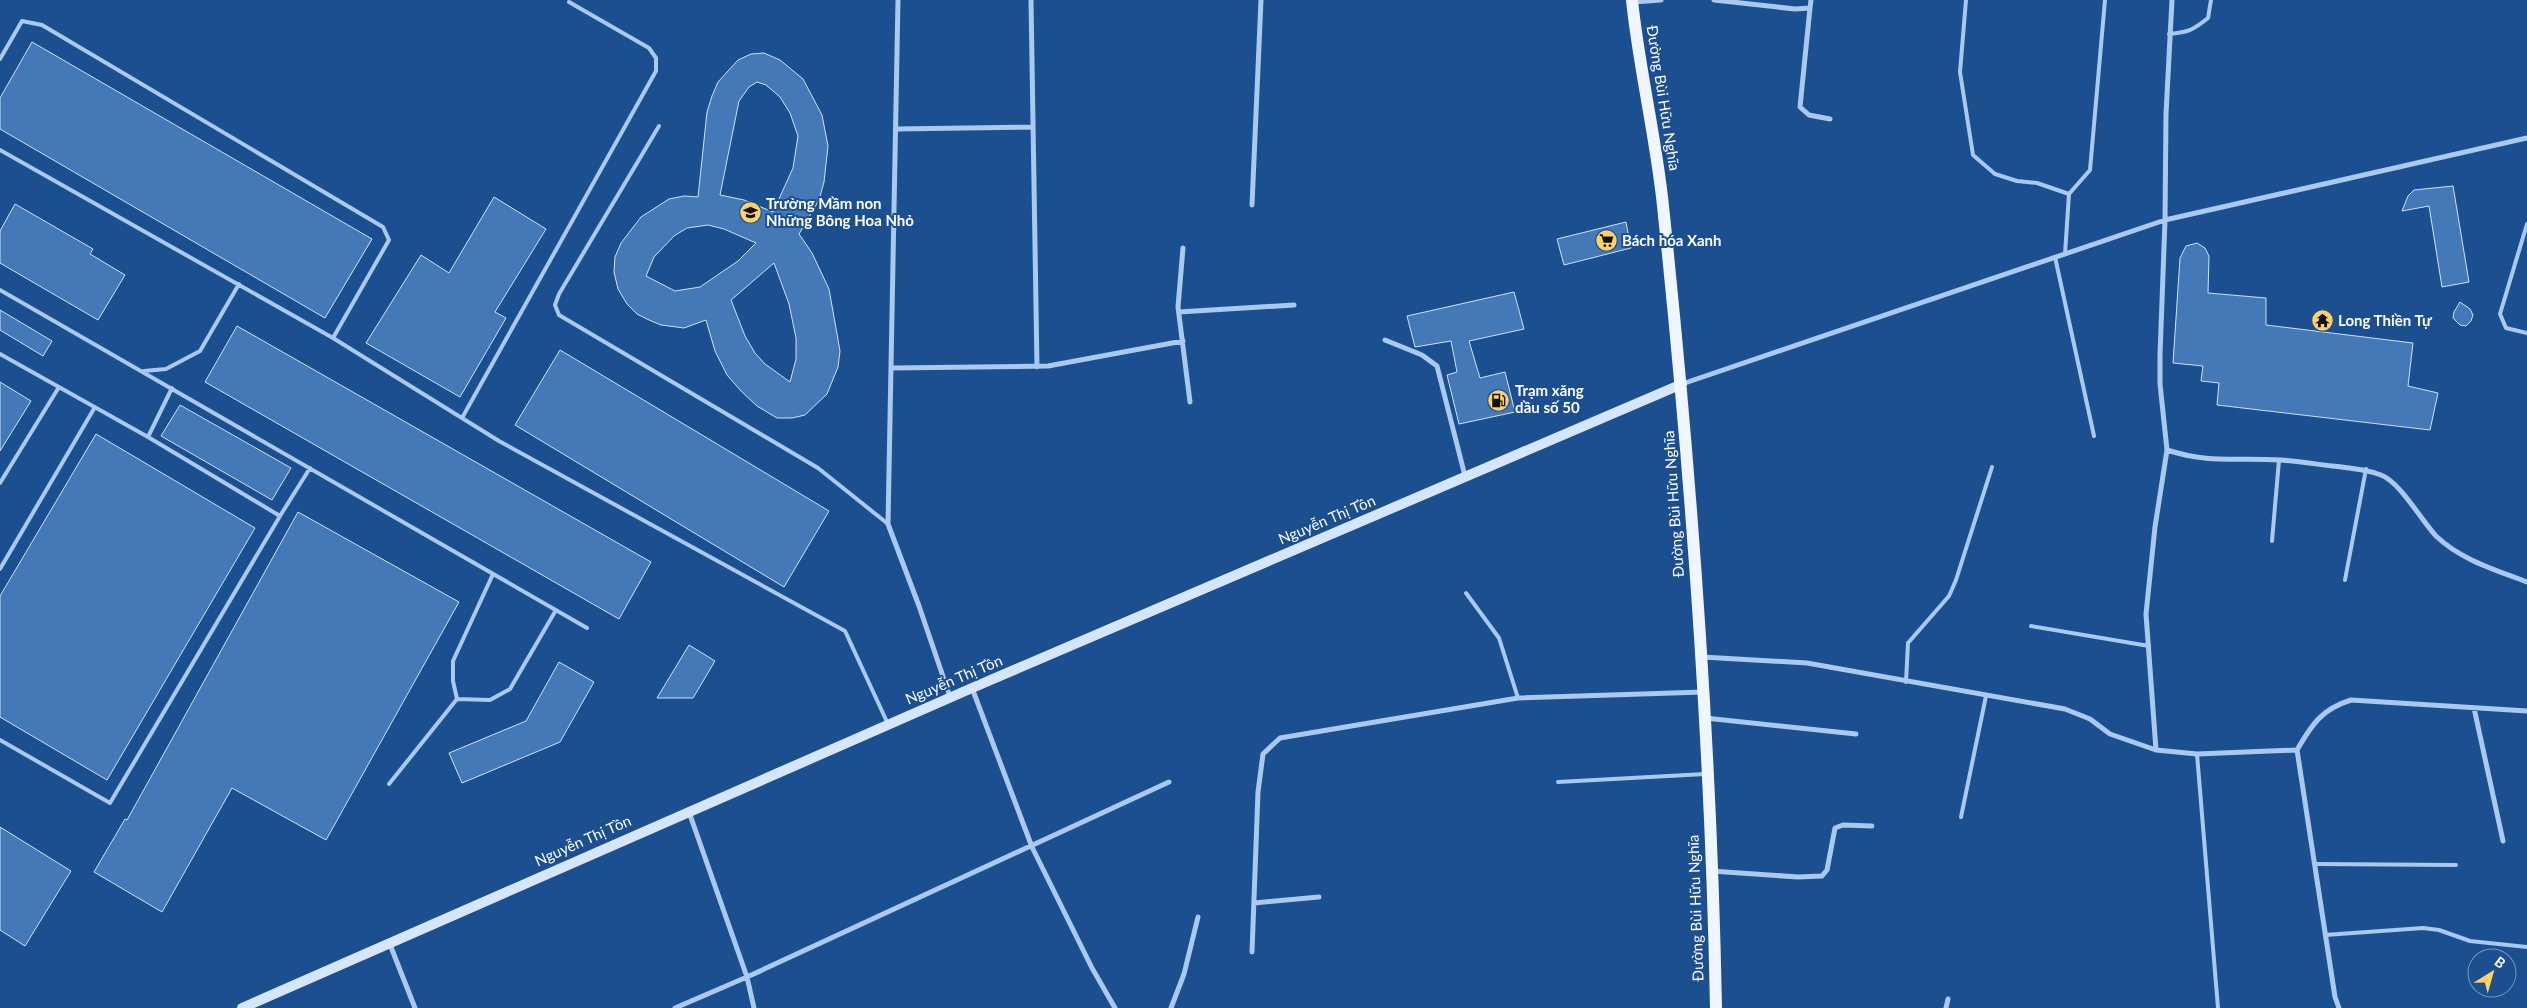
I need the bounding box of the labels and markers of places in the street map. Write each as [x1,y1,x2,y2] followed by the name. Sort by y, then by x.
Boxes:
[766,194,914,229] place label: Trường Mầm non Những Bông Hoa Nhỏ
[738,201,762,225] school or university icon: Trường Mầm non Những Bông Hoa Nhỏ
[1594,229,1618,253] supermarket icon: Bách hóa Xanh
[1622,231,1722,249] place label: Bách hóa Xanh
[2310,309,2334,333] temple icon: Long Thiền Tự
[2338,311,2433,329] place label: Long Thiền Tự
[1515,381,1584,416] place label: Trạm xăng dầu số 50
[1487,388,1511,412] fuel station icon: Trạm xăng dầu số 50

